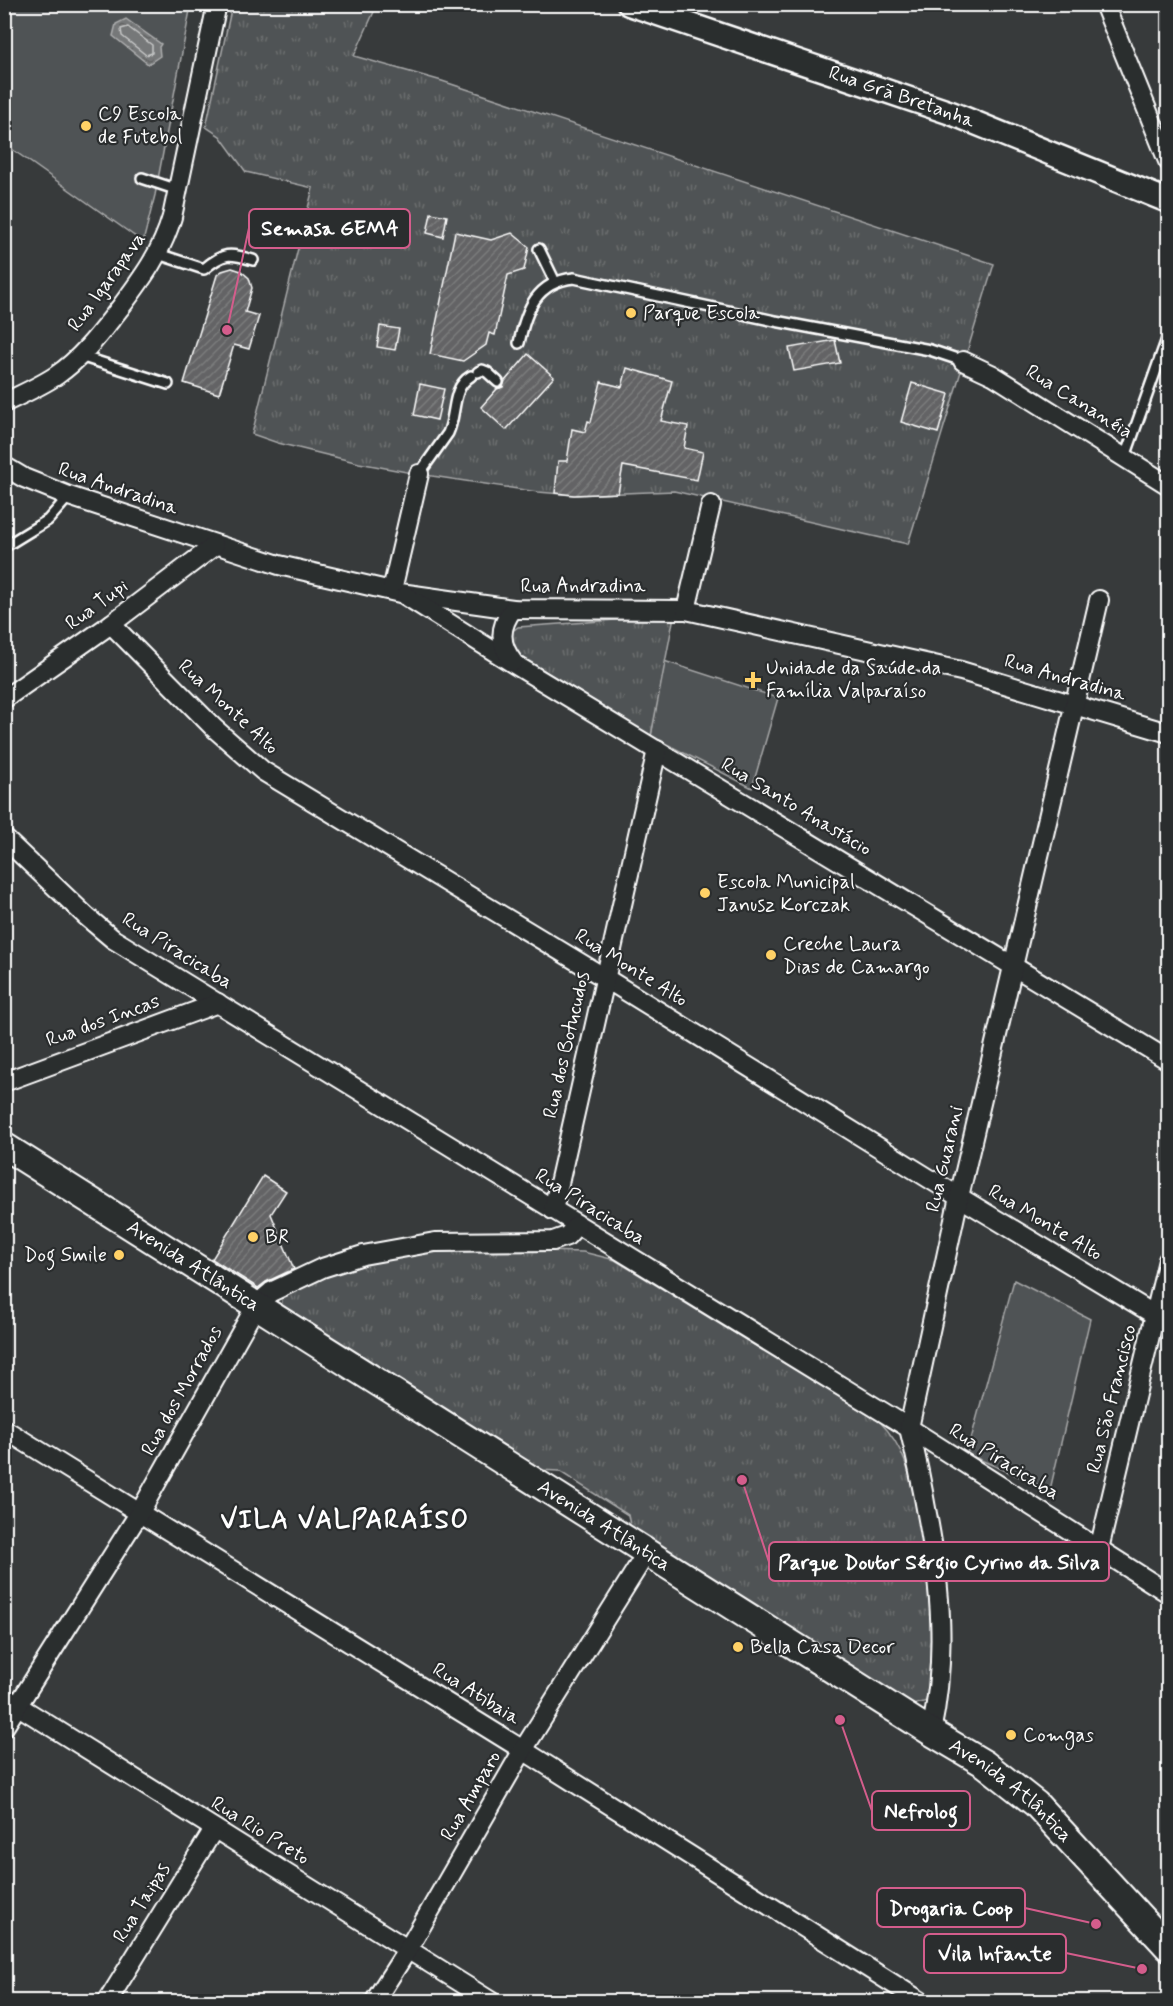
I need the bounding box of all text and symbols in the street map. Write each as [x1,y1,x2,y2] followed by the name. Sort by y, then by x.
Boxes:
[825,59,980,135] street label: Rua Grã Bretanha
[98,101,182,151] place label: C9 Escola de Futebol
[79,119,93,133] marker: C9 Escola de Futebol
[249,209,410,248] callout: Semasa GEMA
[261,215,399,243] text: Semasa GEMA
[62,227,152,337] street label: Rua Igarapava
[643,300,761,327] place label: Parque Escola
[624,306,638,320] marker: Parque Escola
[1020,358,1138,446] street label: Rua Cananéia
[54,456,182,522] street label: Rua Andradina
[60,573,134,637] street label: Rua Tupi
[520,573,647,600] street label: Rua Andradina
[1001,648,1130,708] street label: Rua Andradina
[172,653,284,761] street label: Rua Monte Alto
[766,655,941,705] place label: Unidade da Saúde da Família Valparaíso
[744,671,762,689] marker: Unidade da Saúde da Família Valparaíso
[716,751,876,863] street label: Rua Santo Anastácio
[717,869,855,919] place label: Escola Municipal Janusz Korczak
[698,886,712,900] marker: Escola Municipal Janusz Korczak
[116,906,238,996] street label: Rua Piracicaba
[569,922,693,1014] street label: Rua Monte Alto
[783,931,930,981] place label: Creche Laura Dias de Camargo
[764,948,778,962] marker: Creche Laura Dias de Camargo
[537,969,597,1121] street label: Rua dos Botucudos
[42,988,164,1054] street label: Rua dos Incas
[920,1103,970,1215] street label: Rua Guarani
[529,1162,651,1252] street label: Rua Piracicaba
[983,1178,1107,1268] street label: Rua Monte Alto
[122,1213,265,1318] street label: Avenida Atlântica
[265,1224,289,1251] place label: BR
[246,1230,260,1244] marker: BR
[24,1242,107,1271] place label: Dog Smile
[112,1248,126,1262] marker: Dog Smile
[135,1321,229,1461] street label: Rua dos Morrados
[1080,1322,1144,1476] street label: Rua São Francisco
[943,1417,1065,1507] street label: Rua Piracicaba
[532,1473,676,1578] street label: Avenida Atlântica
[221,1502,469,1538] district label: VILA VALPARAÍSO
[769,1542,1109,1581] callout: Parque Doutor Sérgio Cyrino da Silva
[778,1549,1100,1579] text: Parque Doutor Sérgio Cyrino da Silva
[750,1634,895,1661] place label: Bella Casa Decor
[731,1640,745,1654] marker: Bella Casa Decor
[427,1656,526,1732] street label: Rua Atibaia
[1023,1722,1094,1750] place label: Comgas
[1004,1728,1018,1742] marker: Comgas
[944,1732,1079,1849] street label: Avenida Atlântica
[434,1746,508,1846] street label: Rua Amparo
[206,1790,314,1872] street label: Rua Rio Preto
[872,1791,970,1830] callout: Nefrolog
[884,1798,958,1828] text: Nefrolog
[107,1858,177,1948] street label: Rua Taipas
[877,1888,1025,1927] callout: Drogaria Coop
[889,1895,1013,1923] text: Drogaria Coop
[924,1934,1066,1973] callout: Vila Infante
[938,1940,1052,1968] text: Vila Infante

